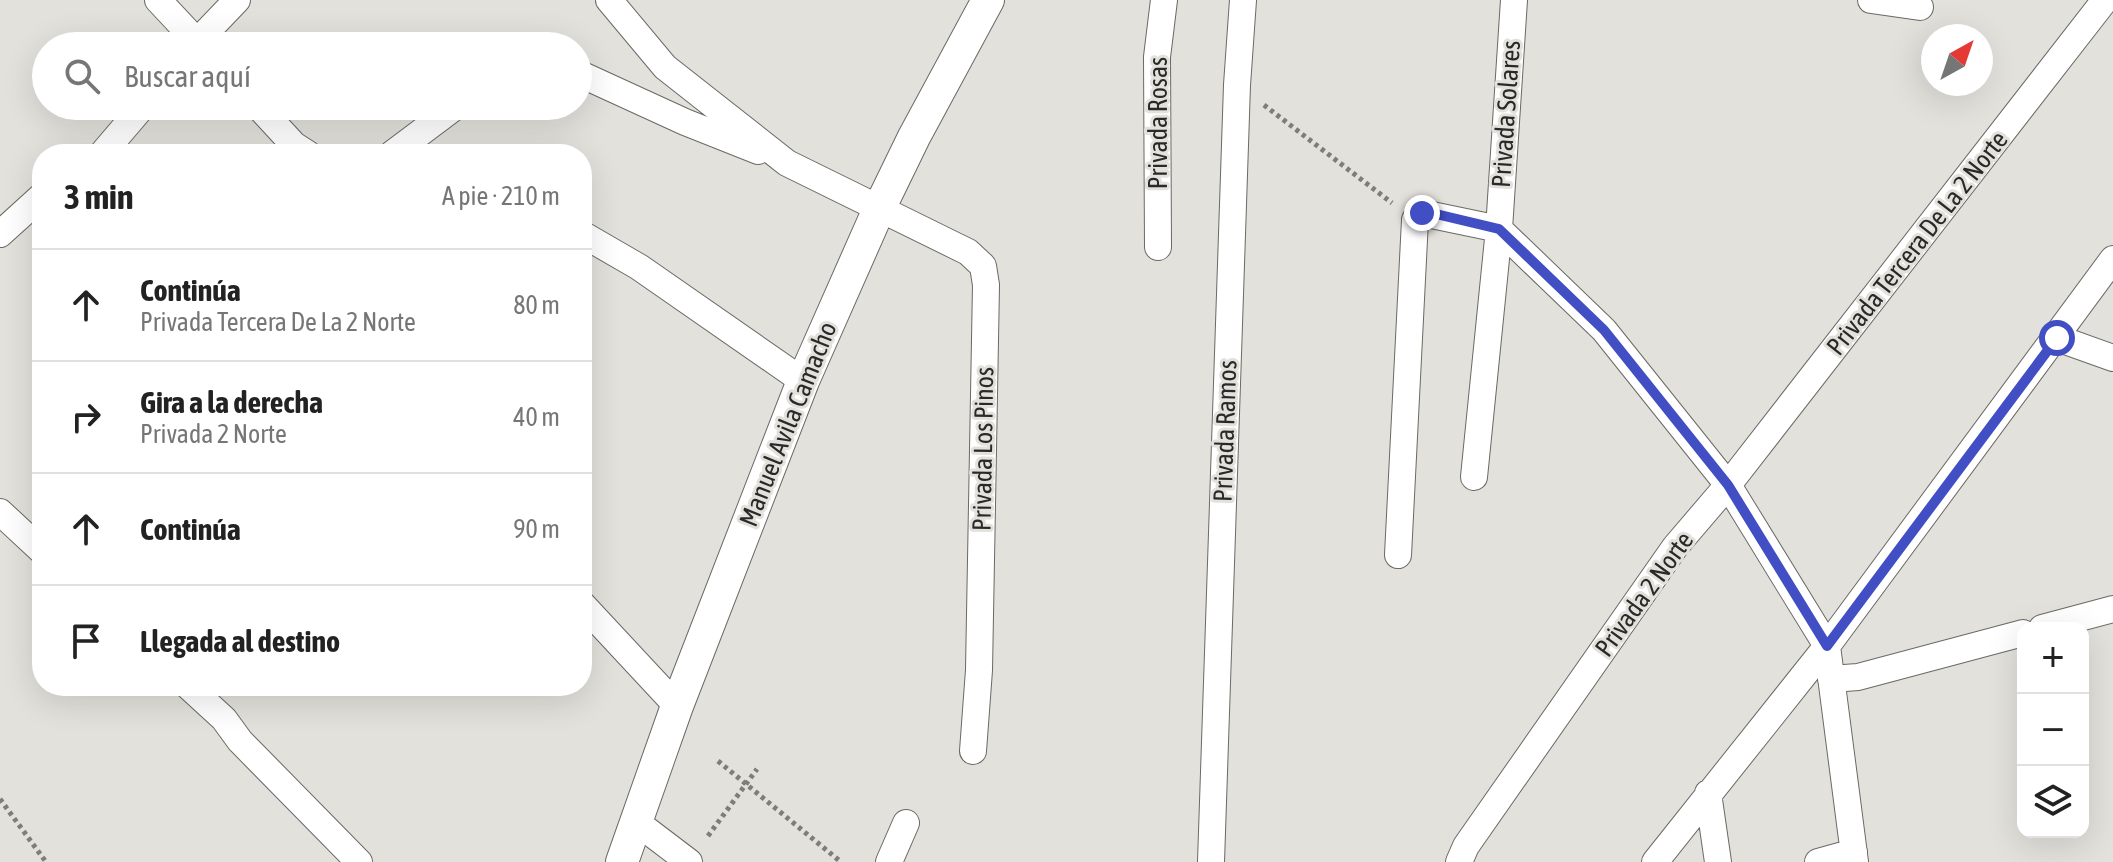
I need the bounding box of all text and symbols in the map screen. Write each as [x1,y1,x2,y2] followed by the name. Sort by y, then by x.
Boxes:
[1921,24,1993,96] north arrow
[32,32,592,120] search box
[1486,39,1526,189] street label: Privada Solares
[60,54,104,98] icon: search
[1143,57,1173,189] street label: Privada Rosas
[124,59,251,93] text: Buscar aquí
[1820,125,2014,361] street label: Privada Tercera De La 2 Norte
[64,177,133,216] text: 3 min
[442,181,560,211] text: A pie · 210 m
[1404,195,1440,231] route end
[140,273,241,307] text: Continúa
[64,283,108,327] icon: ahead
[513,290,560,320] text: 80 m
[140,307,416,337] text: Privada Tercera De La 2 Norte
[733,317,843,531] street label: Manuel Avila Camacho
[2039,320,2075,356] route start
[1208,359,1242,503] street label: Privada Ramos
[967,367,999,531] street label: Privada Los Pinos
[140,385,323,419] text: Gira a la derecha
[64,395,108,439] icon: right
[513,402,560,432] text: 40 m
[140,419,287,449] text: Privada 2 Norte
[64,507,108,551] icon: ahead
[140,512,241,546] text: Continúa
[513,514,560,544] text: 90 m
[1589,526,1699,662] street label: Privada 2 Norte
[64,619,108,663] icon: arrive
[2017,622,2089,838] map controls
[2017,622,2089,694] button: +
[140,624,340,658] text: Llegada al destino
[2017,694,2089,766] button: −
[2017,766,2089,838] button: layers

